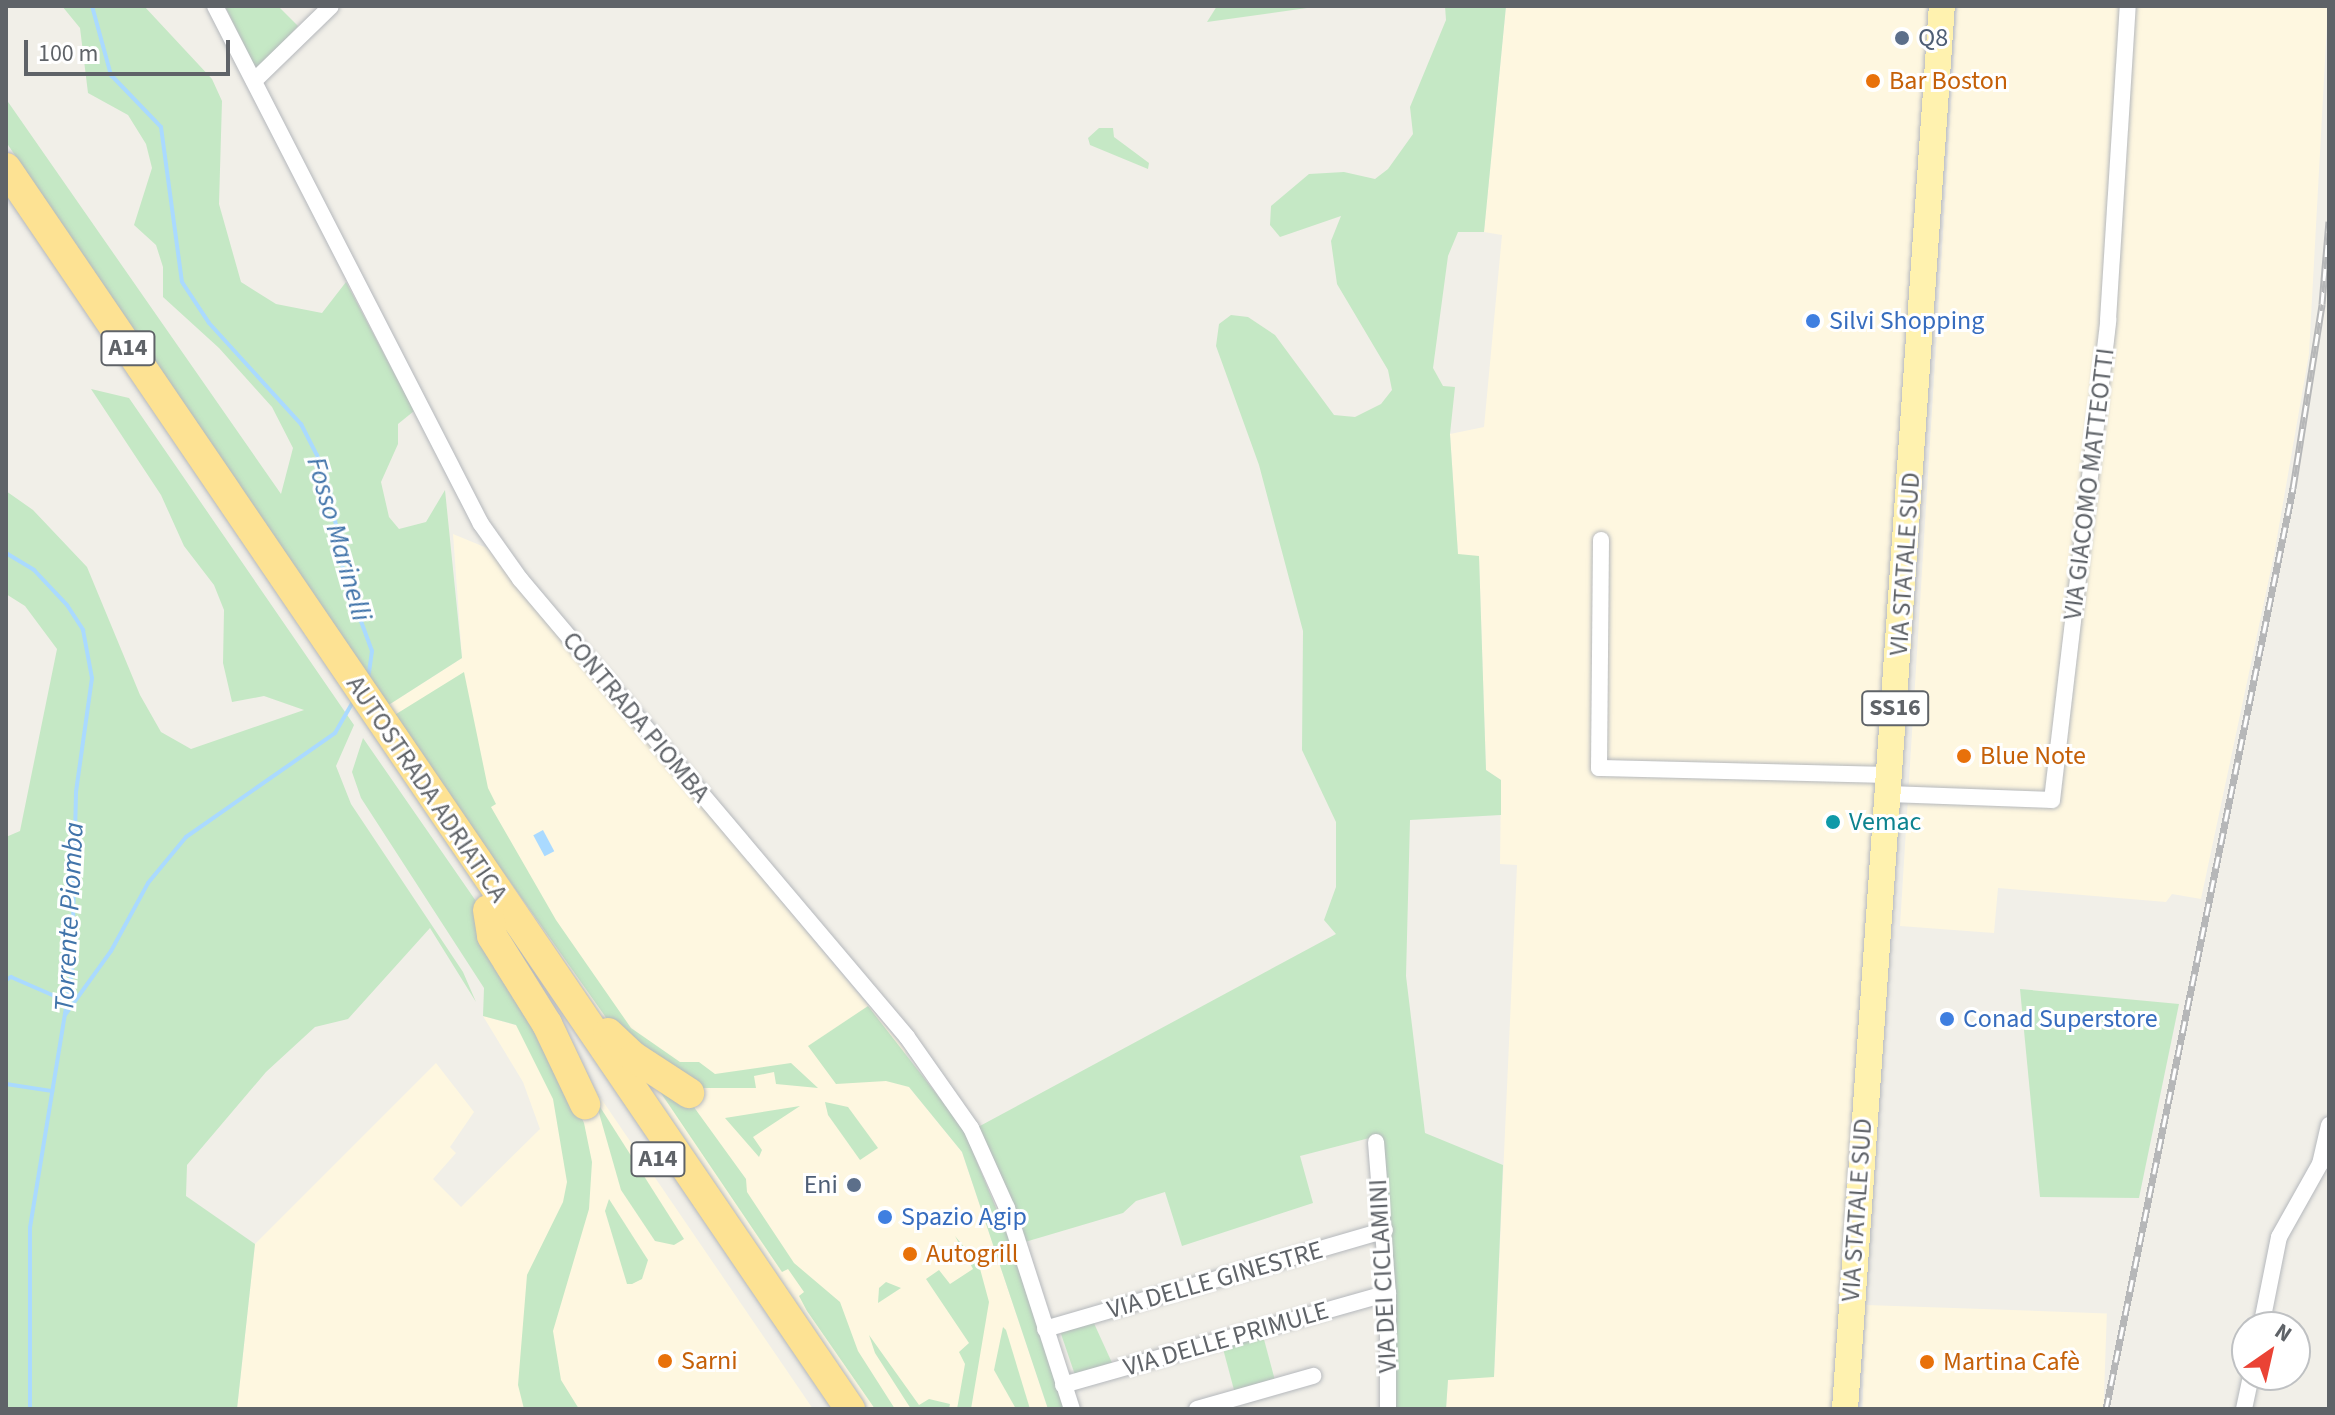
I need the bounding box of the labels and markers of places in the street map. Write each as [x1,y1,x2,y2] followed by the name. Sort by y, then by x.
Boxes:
[1918,22,1948,54] place label: Q8
[1893,29,1911,47] marker: Q8
[1889,65,2008,97] place label: Bar Boston
[1864,72,1882,90] marker: Bar Boston
[1829,305,1984,337] place label: Silvi Shopping
[1804,312,1822,330] marker: Silvi Shopping
[1980,740,2086,772] place label: Blue Note
[1955,747,1973,765] marker: Blue Note
[1849,806,1921,838] place label: Vemac
[1824,813,1842,831] marker: Vemac
[1963,1003,2158,1035] place label: Conad Superstore
[1938,1010,1956,1028] marker: Conad Superstore
[804,1169,838,1201] place label: Eni
[845,1176,863,1194] marker: Eni
[901,1201,1027,1233] place label: Spazio Agip
[876,1208,894,1226] marker: Spazio Agip
[926,1238,1018,1270] place label: Autogrill
[901,1245,919,1263] marker: Autogrill
[681,1345,738,1377] place label: Sarni
[1943,1346,2080,1378] place label: Martina Cafè
[656,1352,674,1370] marker: Sarni
[1918,1353,1936,1371] marker: Martina Cafè

